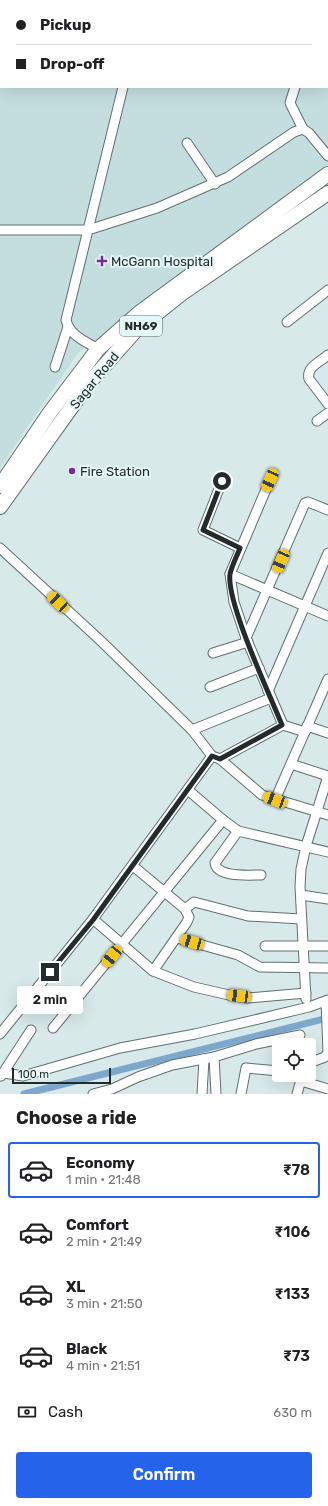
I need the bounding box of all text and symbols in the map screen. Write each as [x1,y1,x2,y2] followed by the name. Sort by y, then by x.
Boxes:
[40,16,91,34] text: Pickup
[40,55,104,73] text: Drop-off
[111,254,213,269] place label: McGann Hospital
[96,255,108,267] marker: McGann Hospital
[120,316,162,336] road number: NH69
[67,349,123,412] street label: Sagar Road
[80,464,150,479] place label: Fire Station
[67,466,77,476] marker: Fire Station
[260,467,280,493] car
[213,472,231,490] route start
[271,548,291,574] car
[45,589,71,615] car
[262,790,288,810] car
[179,933,205,951] car
[100,943,124,969] car
[41,963,59,981] route end
[17,986,83,1014] callout: 2 min
[226,989,252,1003] car
[33,992,67,1007] text: 2 min
[272,1038,316,1082] map controls
[272,1038,316,1082] button: locate
[12,1066,111,1085] scale bar
[18,1068,49,1081] text: 100 m
[16,1107,137,1129] text: Choose a ride
[18,1152,54,1188] icon: car
[66,1154,135,1172] text: Economy
[283,1161,310,1179] text: ₹78
[66,1172,141,1187] text: 1 min · 21:48
[18,1214,54,1250] icon: car
[66,1216,129,1234] text: Comfort
[274,1223,310,1241] text: ₹106
[66,1234,142,1249] text: 2 min · 21:49
[18,1276,54,1312] icon: car
[66,1278,85,1296] text: XL
[275,1285,310,1303] text: ₹133
[66,1296,143,1311] text: 3 min · 21:50
[18,1338,54,1374] icon: car
[66,1340,107,1358] text: Black
[283,1347,310,1365] text: ₹73
[66,1358,140,1373] text: 4 min · 21:51
[16,1401,38,1423] icon: cash
[48,1403,83,1421] text: Cash
[273,1405,312,1420] text: 630 m
[16,1452,312,1498] button: Confirm

